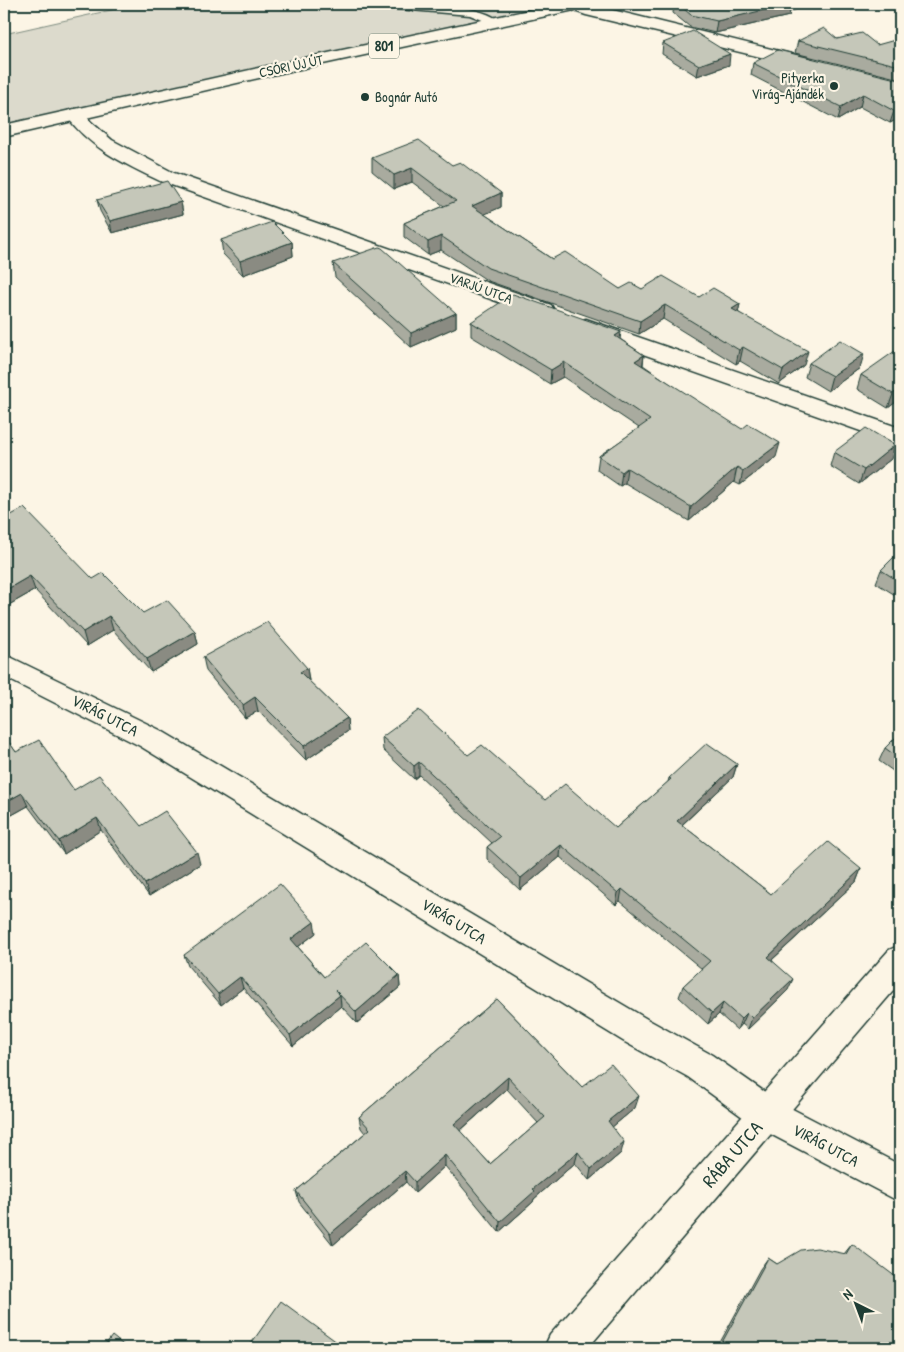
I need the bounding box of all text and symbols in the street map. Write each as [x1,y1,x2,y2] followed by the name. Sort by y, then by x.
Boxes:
[369,34,399,58] road number: 801
[257,49,325,82] street label: CSÓRI ÚJ ÚT
[751,68,825,104] place label: Pityerka Virág-Ajándék
[828,80,840,92] marker: Pityerka Virág-Ajándék
[375,87,438,107] place label: Bognár Autó
[359,91,371,103] marker: Bognár Autó
[447,267,516,308] street label: VARJÚ UTCA
[68,689,142,741] street label: VIRÁG UTCA
[417,893,491,949] street label: VIRÁG UTCA
[696,1115,768,1193] street label: RÁBA UTCA
[789,1118,863,1172] street label: VIRÁG UTCA
[832,1280,882,1330] north arrow
[838,1284,856,1304] text: N

